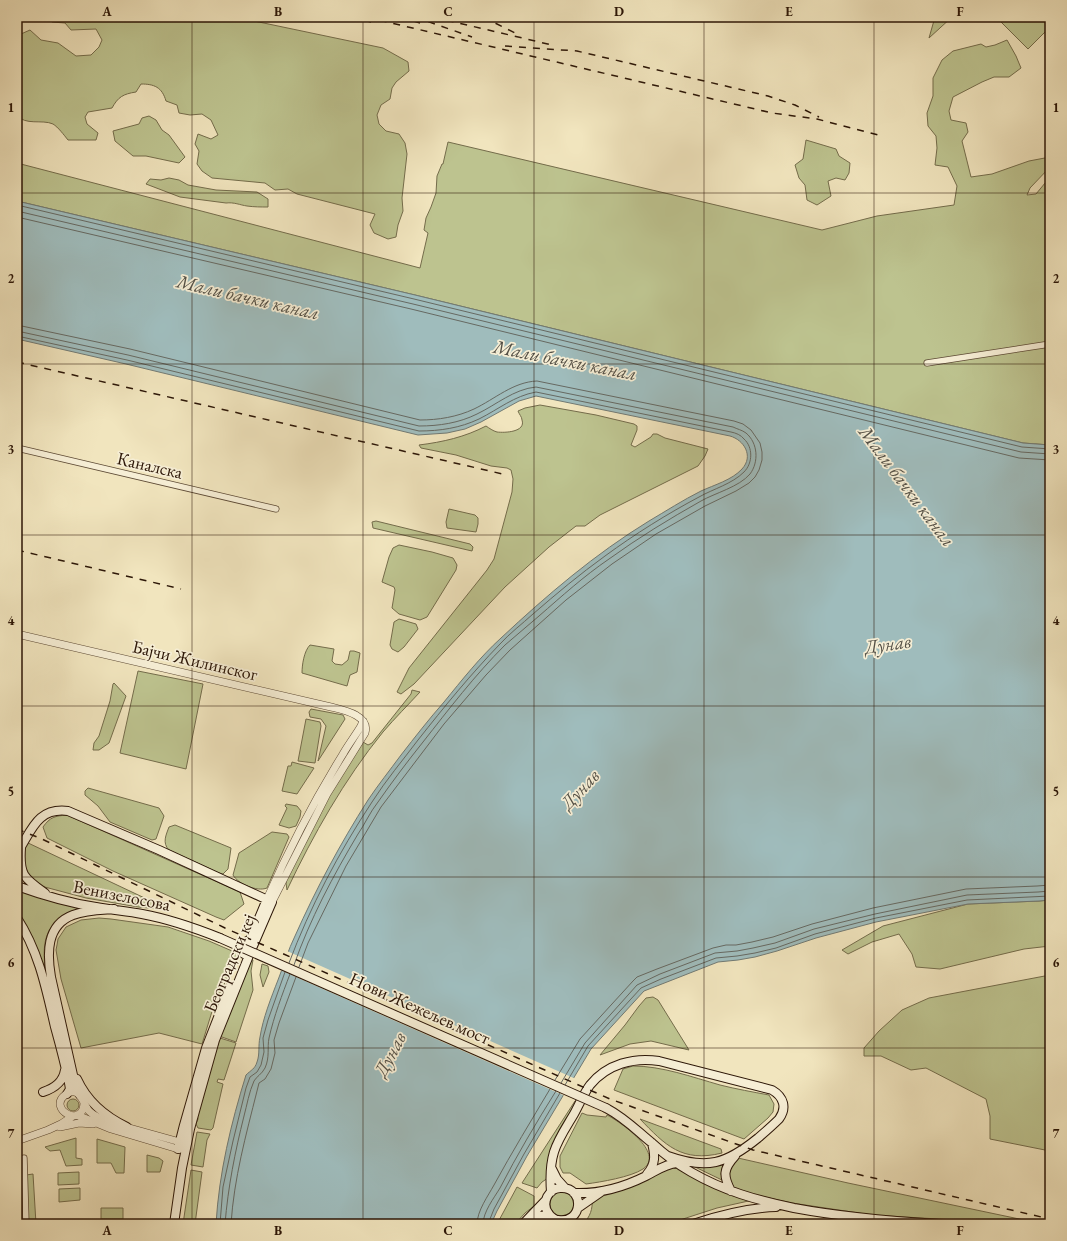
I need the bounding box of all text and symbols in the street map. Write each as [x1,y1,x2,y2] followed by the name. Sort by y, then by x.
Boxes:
[101,3,112,20] text: A
[274,3,282,20] text: B
[443,3,453,20] text: C
[614,3,624,20] text: D
[785,3,793,20] text: E
[956,3,964,20] text: F
[8,99,15,116] text: 1
[1053,99,1060,116] text: 1
[173,268,322,326] water label: Мали бачки канал
[8,270,15,287] text: 2
[1053,270,1060,287] text: 2
[490,334,639,386] water label: Мали бачки канал
[853,420,961,552] water label: Мали бачки канал
[8,441,15,458] text: 3
[1053,441,1060,458] text: 3
[115,446,186,484] street label: Каналска
[8,612,15,629] text: 4
[1053,612,1060,629] text: 4
[861,628,913,660] water label: Дунав
[130,634,261,686] street label: Бајчи Жилинског
[554,763,605,816] water label: Дунав
[8,783,14,800] text: 5
[1053,783,1059,800] text: 5
[71,874,173,916] street label: Венизелосова
[198,910,260,1016] street label: Београдски кеј
[8,954,15,971] text: 6
[1053,954,1060,971] text: 6
[346,967,495,1050] street label: Нови Жежељев мост
[367,1028,412,1082] water label: Дунав
[8,1125,15,1142] text: 7
[1053,1125,1060,1142] text: 7
[101,1222,112,1239] text: A
[274,1222,282,1239] text: B
[443,1222,453,1239] text: C
[614,1222,624,1239] text: D
[785,1222,793,1239] text: E
[956,1222,964,1239] text: F

